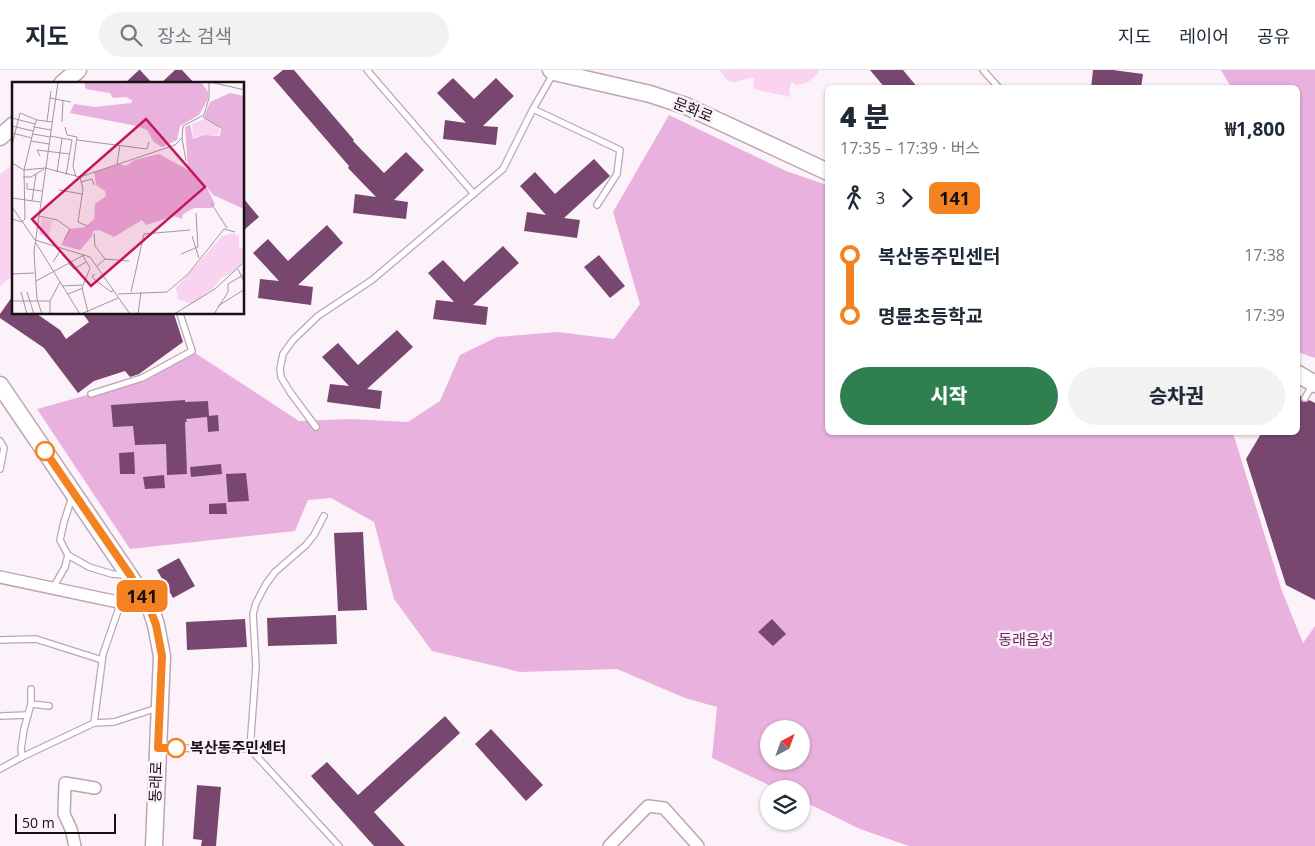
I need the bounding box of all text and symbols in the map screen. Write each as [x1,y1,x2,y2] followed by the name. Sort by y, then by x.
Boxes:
[99,12,449,57] search box
[25,19,69,52] text: 지도
[117,21,145,49] icon: search
[157,23,232,49] text: 장소 검색
[1118,24,1151,48] text: 지도
[1179,24,1229,48] text: 레이어
[1257,24,1290,48] text: 공유
[12,82,245,315] inset map
[670,92,716,126] street label: 문화로
[840,97,889,135] text: 4 분
[1225,116,1285,142] text: ₩1,800
[840,137,980,159] text: 17:35 – 17:39 · 버스
[840,184,868,212] icon: walk
[893,184,921,212] icon: forward
[939,186,970,210] text: 141
[876,187,885,209] text: 3
[878,243,1000,269] text: 복산동주민센터
[1244,244,1285,266] text: 17:38
[878,303,983,329] text: 명륜초등학교
[1244,304,1285,326] text: 17:39
[840,367,1058,425] button: 시작
[1068,367,1285,425] button: 승차권
[35,441,55,461] unlabelled marker
[113,580,171,612] line badge: 141
[127,584,157,608] text: 141
[998,629,1054,649] park label: 동래읍성
[760,720,810,770] north arrow
[760,720,810,830] map controls
[190,737,287,757] place label: 복산동주민센터
[166,738,186,758] marker: 복산동주민센터
[144,761,166,803] street label: 동래로
[760,780,810,830] button: layers
[15,811,116,834] scale bar
[22,813,55,832] text: 50 m

